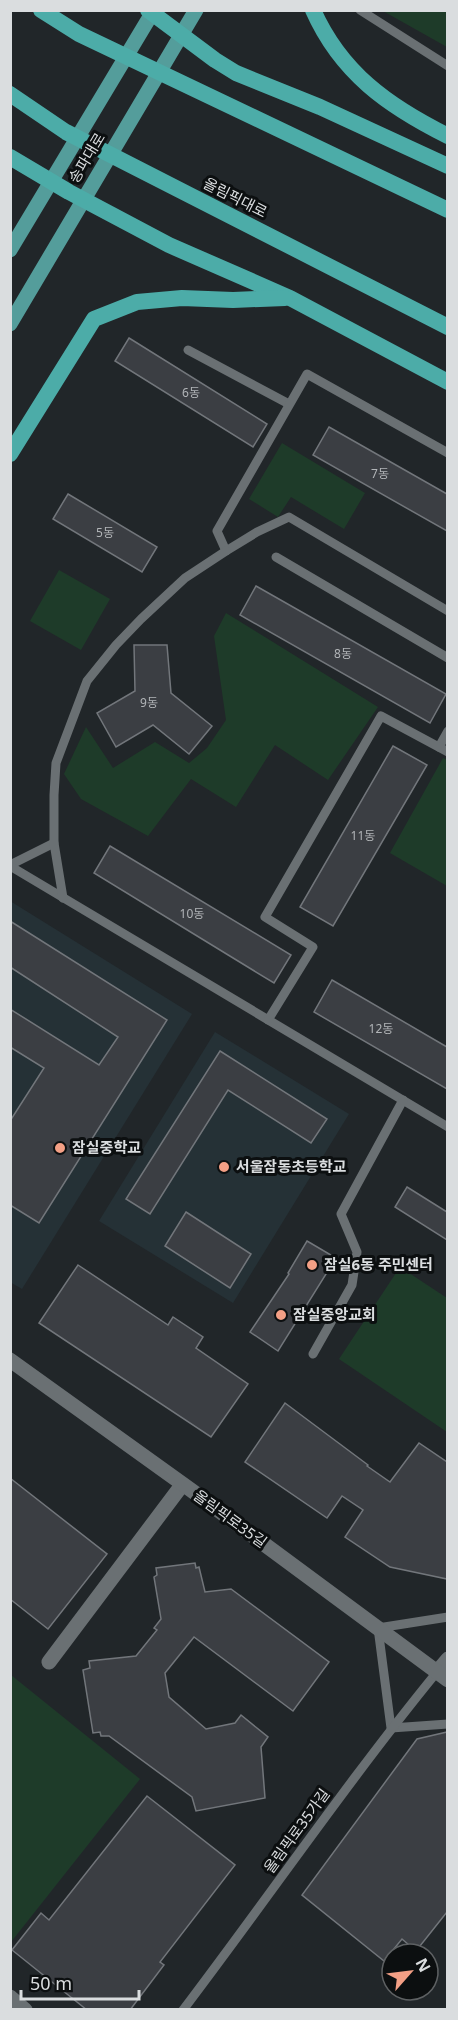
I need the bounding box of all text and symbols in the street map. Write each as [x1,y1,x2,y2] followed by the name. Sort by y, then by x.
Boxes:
[63,129,109,186] street label: 송파대로
[200,173,271,222] street label: 올림픽대로
[182,384,200,401] house number: 6동
[371,465,389,482] house number: 7동
[96,524,114,541] house number: 5동
[334,645,352,662] house number: 8동
[140,694,158,711] house number: 9동
[351,827,375,844] house number: 11동
[180,905,204,922] house number: 10동
[369,1020,393,1037] house number: 12동
[72,1137,141,1157] place label: 잠실중학교
[53,1141,67,1155] marker: 잠실중학교
[236,1156,347,1176] place label: 서울잠동초등학교
[217,1160,231,1174] marker: 서울잠동초등학교
[324,1254,433,1274] place label: 잠실6동 주민센터
[305,1258,319,1272] marker: 잠실6동 주민센터
[293,1304,376,1324] place label: 잠실중앙교회
[274,1308,288,1322] marker: 잠실중앙교회
[190,1485,271,1552] street label: 올림픽로35길
[259,1784,334,1877] street label: 올림픽로35가길
[380,1942,440,2002] north arrow
[410,1954,436,1976] text: N
[21,1963,140,2001] scale bar
[30,1971,72,1995] text: 50 m

